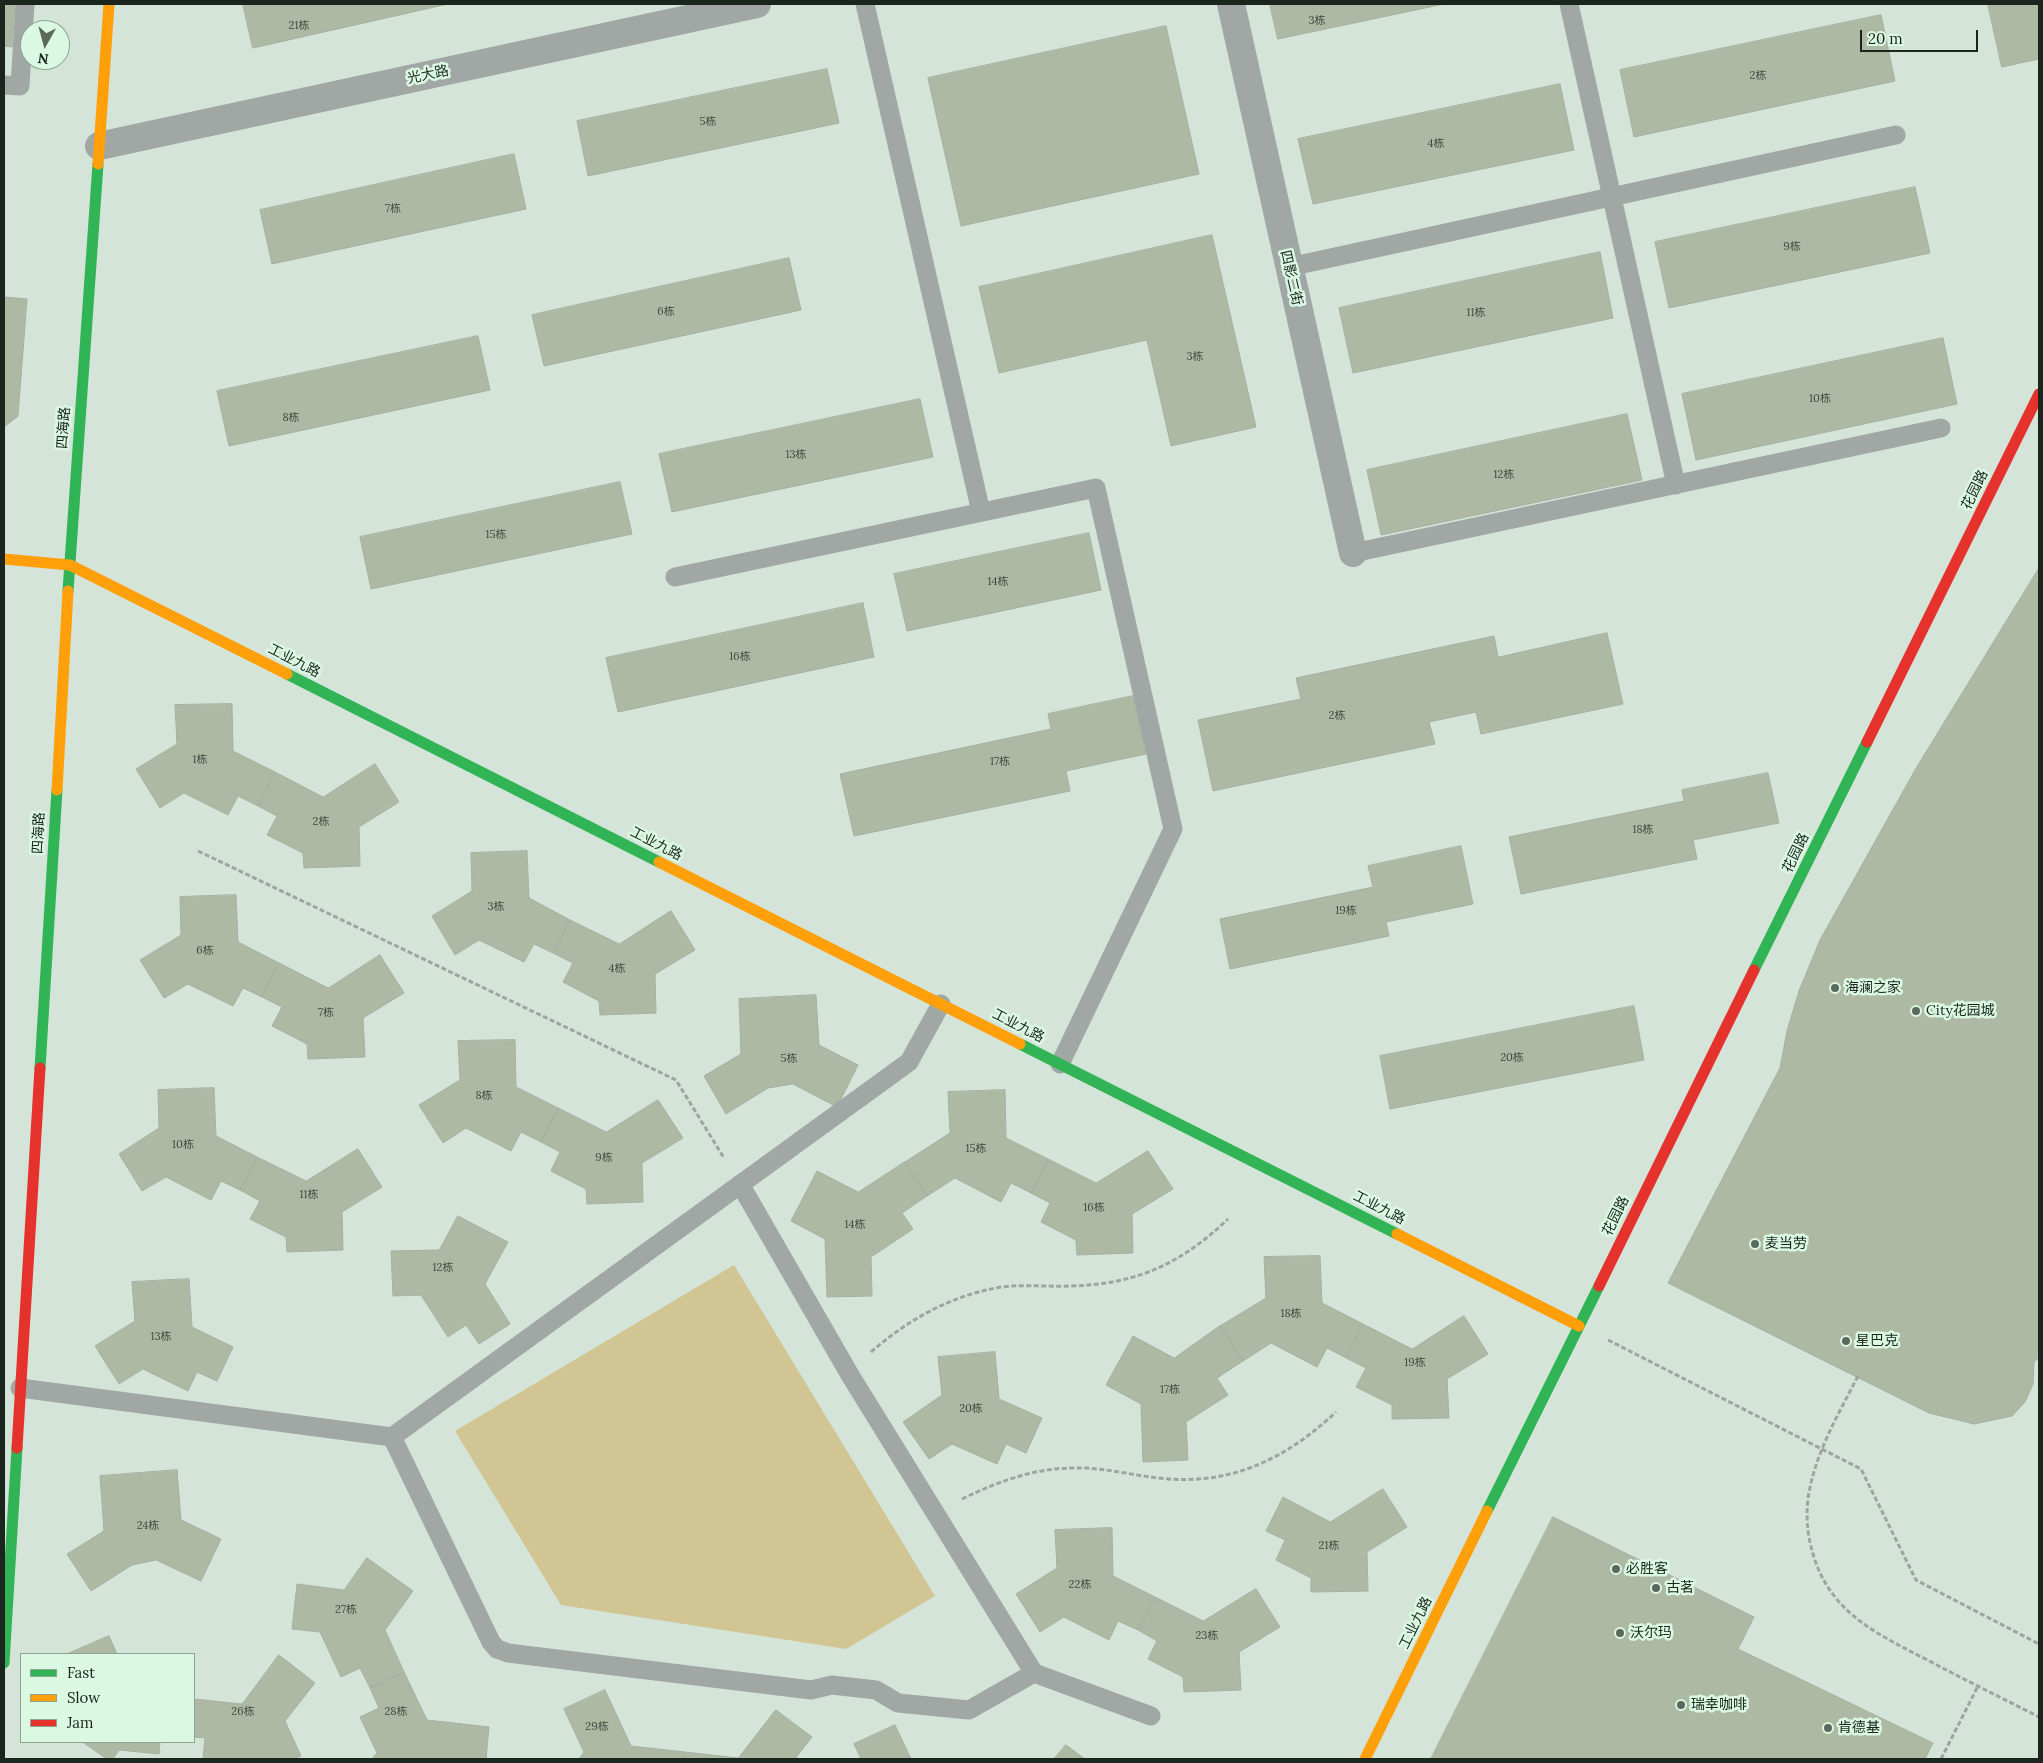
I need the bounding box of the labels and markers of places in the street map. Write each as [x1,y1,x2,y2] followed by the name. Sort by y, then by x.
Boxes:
[1845,980,1901,996] place label: 海澜之家
[1829,982,1841,994] marker: 海澜之家
[1926,1003,1995,1019] place label: City花园城
[1910,1005,1922,1017] marker: City花园城
[1765,1236,1807,1252] place label: 麦当劳
[1749,1238,1761,1250] marker: 麦当劳
[1856,1333,1898,1349] place label: 星巴克
[1840,1335,1852,1347] marker: 星巴克
[1626,1561,1668,1577] place label: 必胜客
[1610,1563,1622,1575] marker: 必胜客
[1666,1580,1694,1596] place label: 古茗
[1650,1582,1662,1594] marker: 古茗
[1630,1625,1672,1641] place label: 沃尔玛
[1614,1627,1626,1639] marker: 沃尔玛
[1691,1697,1747,1713] place label: 瑞幸咖啡
[1675,1699,1687,1711] marker: 瑞幸咖啡
[1838,1720,1880,1736] place label: 肯德基
[1822,1722,1834,1734] marker: 肯德基

